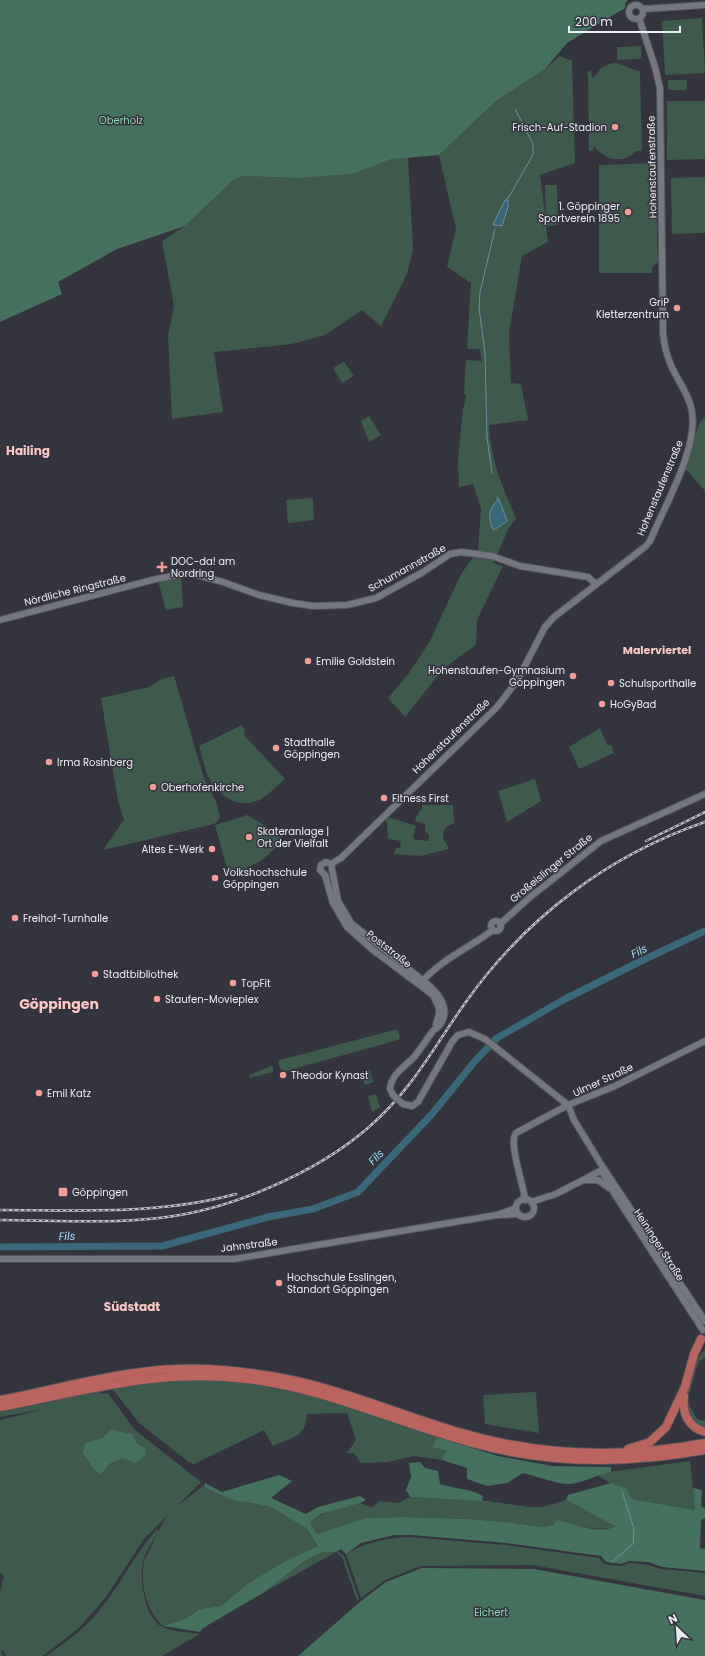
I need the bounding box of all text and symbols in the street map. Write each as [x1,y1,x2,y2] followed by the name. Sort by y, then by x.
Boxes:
[569,8,680,34] scale bar
[575,13,613,30] text: 200 m
[99,113,144,128] park label: Oberholz
[644,116,660,218] street label: Hohenstaufenstraße
[512,120,607,135] place label: Frisch-Auf-Stadion
[610,122,620,132] marker: Frisch-Auf-Stadion
[538,199,620,226] place label: 1. Göppinger Sportverein 1895
[623,207,633,217] marker: 1. Göppinger Sportverein 1895
[596,295,669,322] place label: GriP Kletterzentrum
[672,303,682,313] marker: GriP Kletterzentrum
[633,438,687,538] street label: Hohenstaufenstraße
[6,442,50,459] district label: Hailing
[365,540,449,596] street label: Schumannstraße
[171,554,235,581] place label: DOC-da! am Nordring
[156,561,168,573] marker: DOC-da! am Nordring
[23,570,127,610] street label: Nördliche Ringstraße
[623,642,691,658] district label: Malerviertel
[316,654,395,669] place label: Emilie Goldstein
[303,656,313,666] marker: Emilie Goldstein
[428,663,565,690] place label: Hohenstaufen-Gymnasium Göppingen
[568,671,578,681] marker: Hohenstaufen-Gymnasium Göppingen
[619,676,696,691] place label: Schulsporthalle
[606,678,616,688] marker: Schulsporthalle
[409,695,493,777] street label: Hohenstaufenstraße
[610,697,656,712] place label: HoGyBad
[597,699,607,709] marker: HoGyBad
[284,735,340,762] place label: Stadthalle Göppingen
[271,743,281,753] marker: Stadthalle Göppingen
[57,755,133,770] place label: Irma Rosinberg
[44,757,54,767] marker: Irma Rosinberg
[161,780,244,795] place label: Oberhofenkirche
[148,782,158,792] marker: Oberhofenkirche
[392,791,449,806] place label: Fitness First
[379,793,389,803] marker: Fitness First
[257,824,329,851] place label: Skateranlage | Ort der Vielfalt
[507,830,595,906] street label: Großeislinger Straße
[244,832,254,842] marker: Skateranlage | Ort der Vielfalt
[142,842,205,857] place label: Altes E-Werk
[207,844,217,854] marker: Altes E-Werk
[223,865,307,892] place label: Volkshochschule Göppingen
[210,873,220,883] marker: Volkshochschule Göppingen
[23,911,108,926] place label: Freihof-Turnhalle
[10,913,20,923] marker: Freihof-Turnhalle
[363,927,415,971] street label: Poststraße
[628,940,650,962] water label: Fils
[103,967,179,982] place label: Stadtbibliothek
[90,969,100,979] marker: Stadtbibliothek
[241,976,271,991] place label: TopFit
[228,978,238,988] marker: TopFit
[165,992,259,1007] place label: Staufen-Movieplex
[19,994,99,1014] district label: Göppingen
[152,994,162,1004] marker: Staufen-Movieplex
[570,1059,636,1101] street label: Ulmer Straße
[291,1068,369,1083] place label: Theodor Kynast
[278,1070,288,1080] marker: Theodor Kynast
[47,1086,91,1101] place label: Emil Katz
[34,1088,44,1098] marker: Emil Katz
[364,1145,388,1169] water label: Fils
[72,1185,128,1200] place label: Göppingen
[57,1186,69,1198] marker: Göppingen
[630,1206,688,1284] street label: Heininger Straße
[59,1228,76,1244] water label: Fils
[220,1234,278,1256] street label: Jahnstraße
[287,1270,396,1297] place label: Hochschule Esslingen, Standort Göppingen
[274,1278,284,1288] marker: Hochschule Esslingen, Standort Göppingen
[104,1298,160,1315] district label: Südstadt
[474,1605,508,1620] park label: Eichert
[657,1608,697,1648] north arrow
[666,1610,680,1628] text: N

